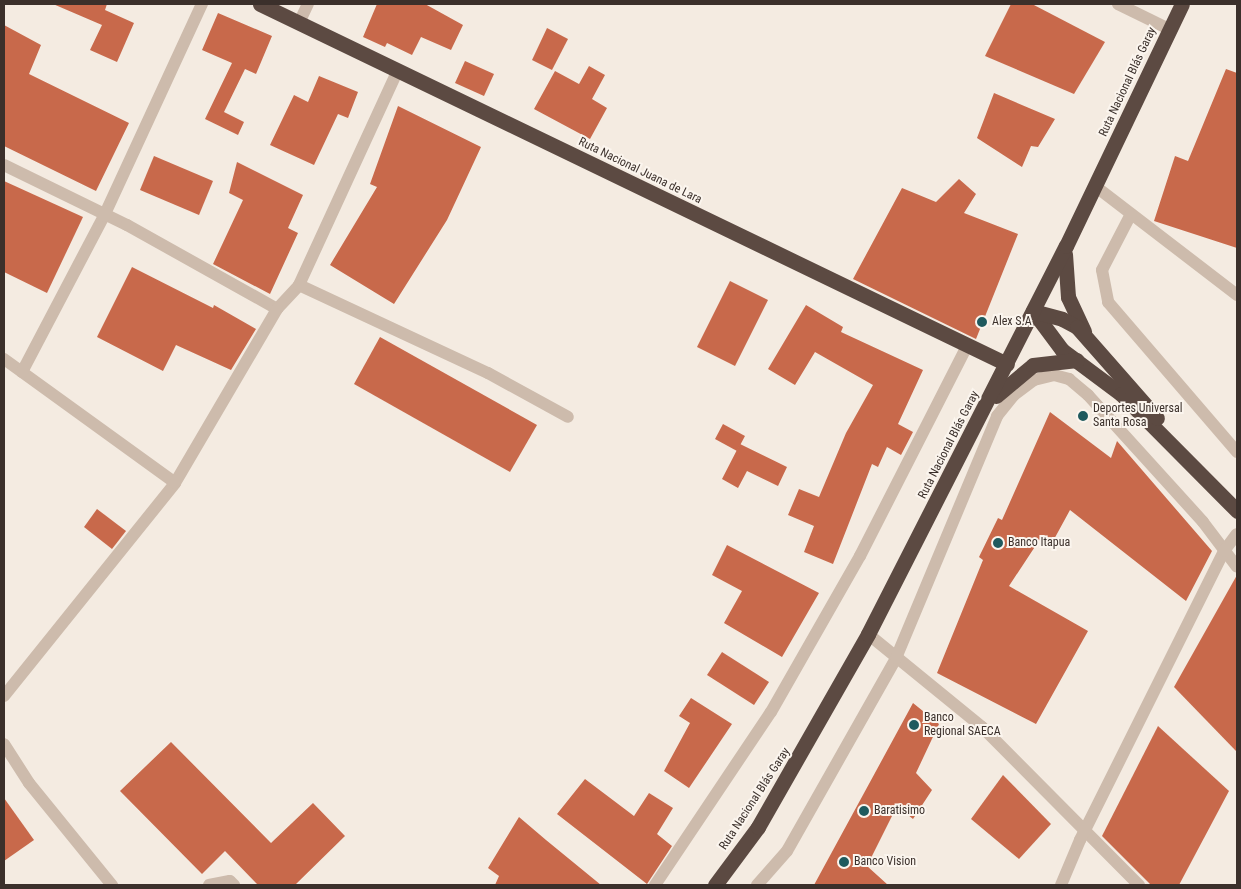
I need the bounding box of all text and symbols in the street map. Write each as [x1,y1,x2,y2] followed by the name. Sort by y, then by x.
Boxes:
[1096,25,1160,139] street label: Ruta Nacional Blás Garay
[576,135,704,207] street label: Ruta Nacional Juana de Lara
[992,315,1032,329] place label: Alex S.A
[976,316,988,328] marker: Alex S.A
[916,389,982,501] street label: Ruta Nacional Blás Garay
[1093,402,1182,430] place label: Deportes Universal Santa Rosa
[1077,410,1089,422] marker: Deportes Universal Santa Rosa
[1008,536,1070,550] place label: Banco Itapua
[992,537,1004,549] marker: Banco Itapua
[924,711,1001,739] place label: Banco Regional SAECA
[908,719,920,731] marker: Banco Regional SAECA
[717,745,793,853] street label: Ruta Nacional Blás Garay
[874,804,925,818] place label: Baratisimo
[858,805,870,817] marker: Baratisimo
[854,855,916,869] place label: Banco Vision
[838,856,850,868] marker: Banco Vision

